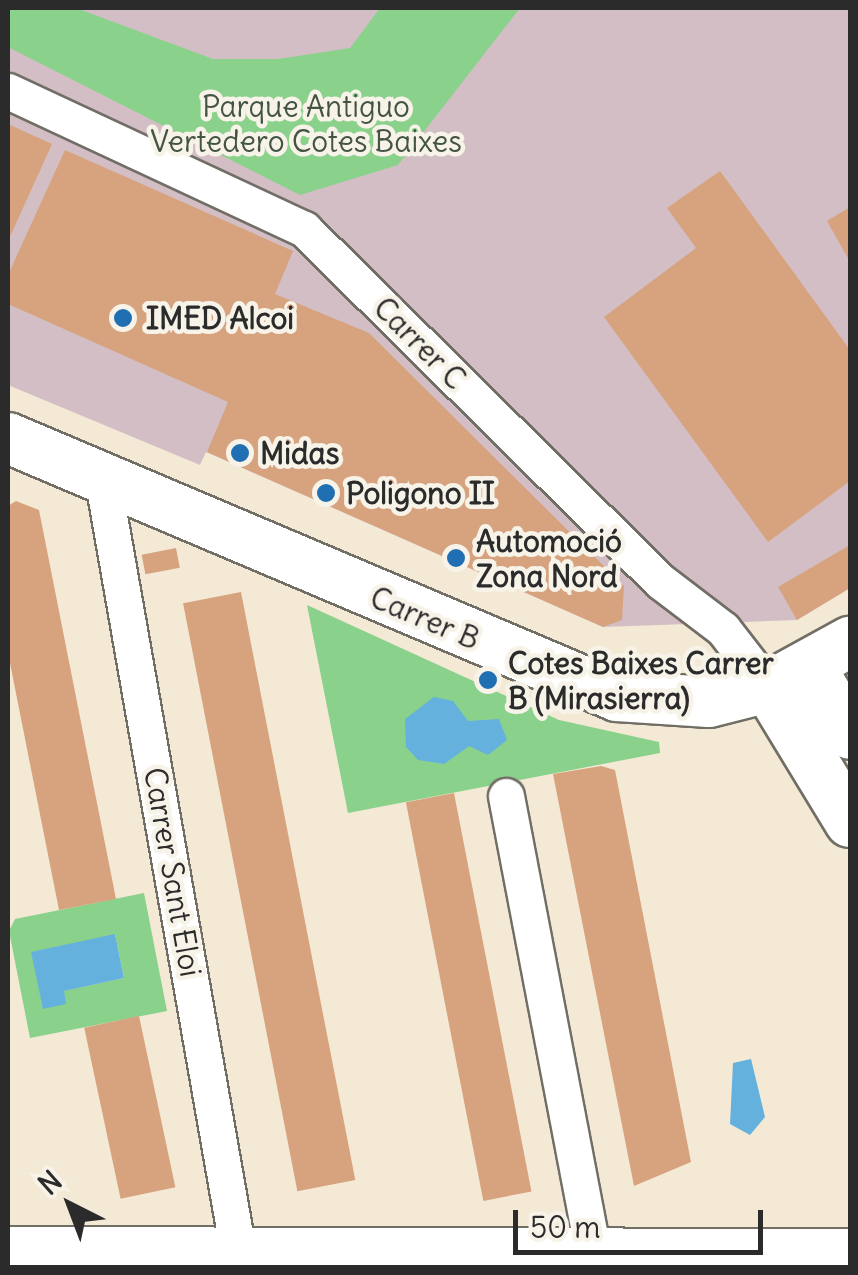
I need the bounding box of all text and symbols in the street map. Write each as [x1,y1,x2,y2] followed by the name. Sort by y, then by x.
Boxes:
[150,88,462,158] park label: Parque Antiguo Vertedero Cotes Baixes
[366,289,474,397] street label: Carrer C
[146,300,294,336] place label: IMED Alcoi
[110,305,136,331] marker: IMED Alcoi
[260,435,339,471] place label: Midas
[229,442,251,464] marker: Midas
[346,475,495,511] place label: Poligono II
[315,482,337,504] marker: Poligono II
[476,523,622,594] place label: Automoció Zona Nord
[445,547,467,569] marker: Automoció Zona Nord
[365,579,485,657] street label: Carrer B
[508,645,774,716] place label: Cotes Baixes Carrer B (Mirasierra)
[477,669,499,691] marker: Cotes Baixes Carrer B (Mirasierra)
[137,765,209,979] street label: Carrer Sant Eloi
[20,1155,120,1255] north arrow
[31,1163,69,1203] text: N
[518,1190,768,1252] scale bar
[530,1208,600,1246] text: 50 m

